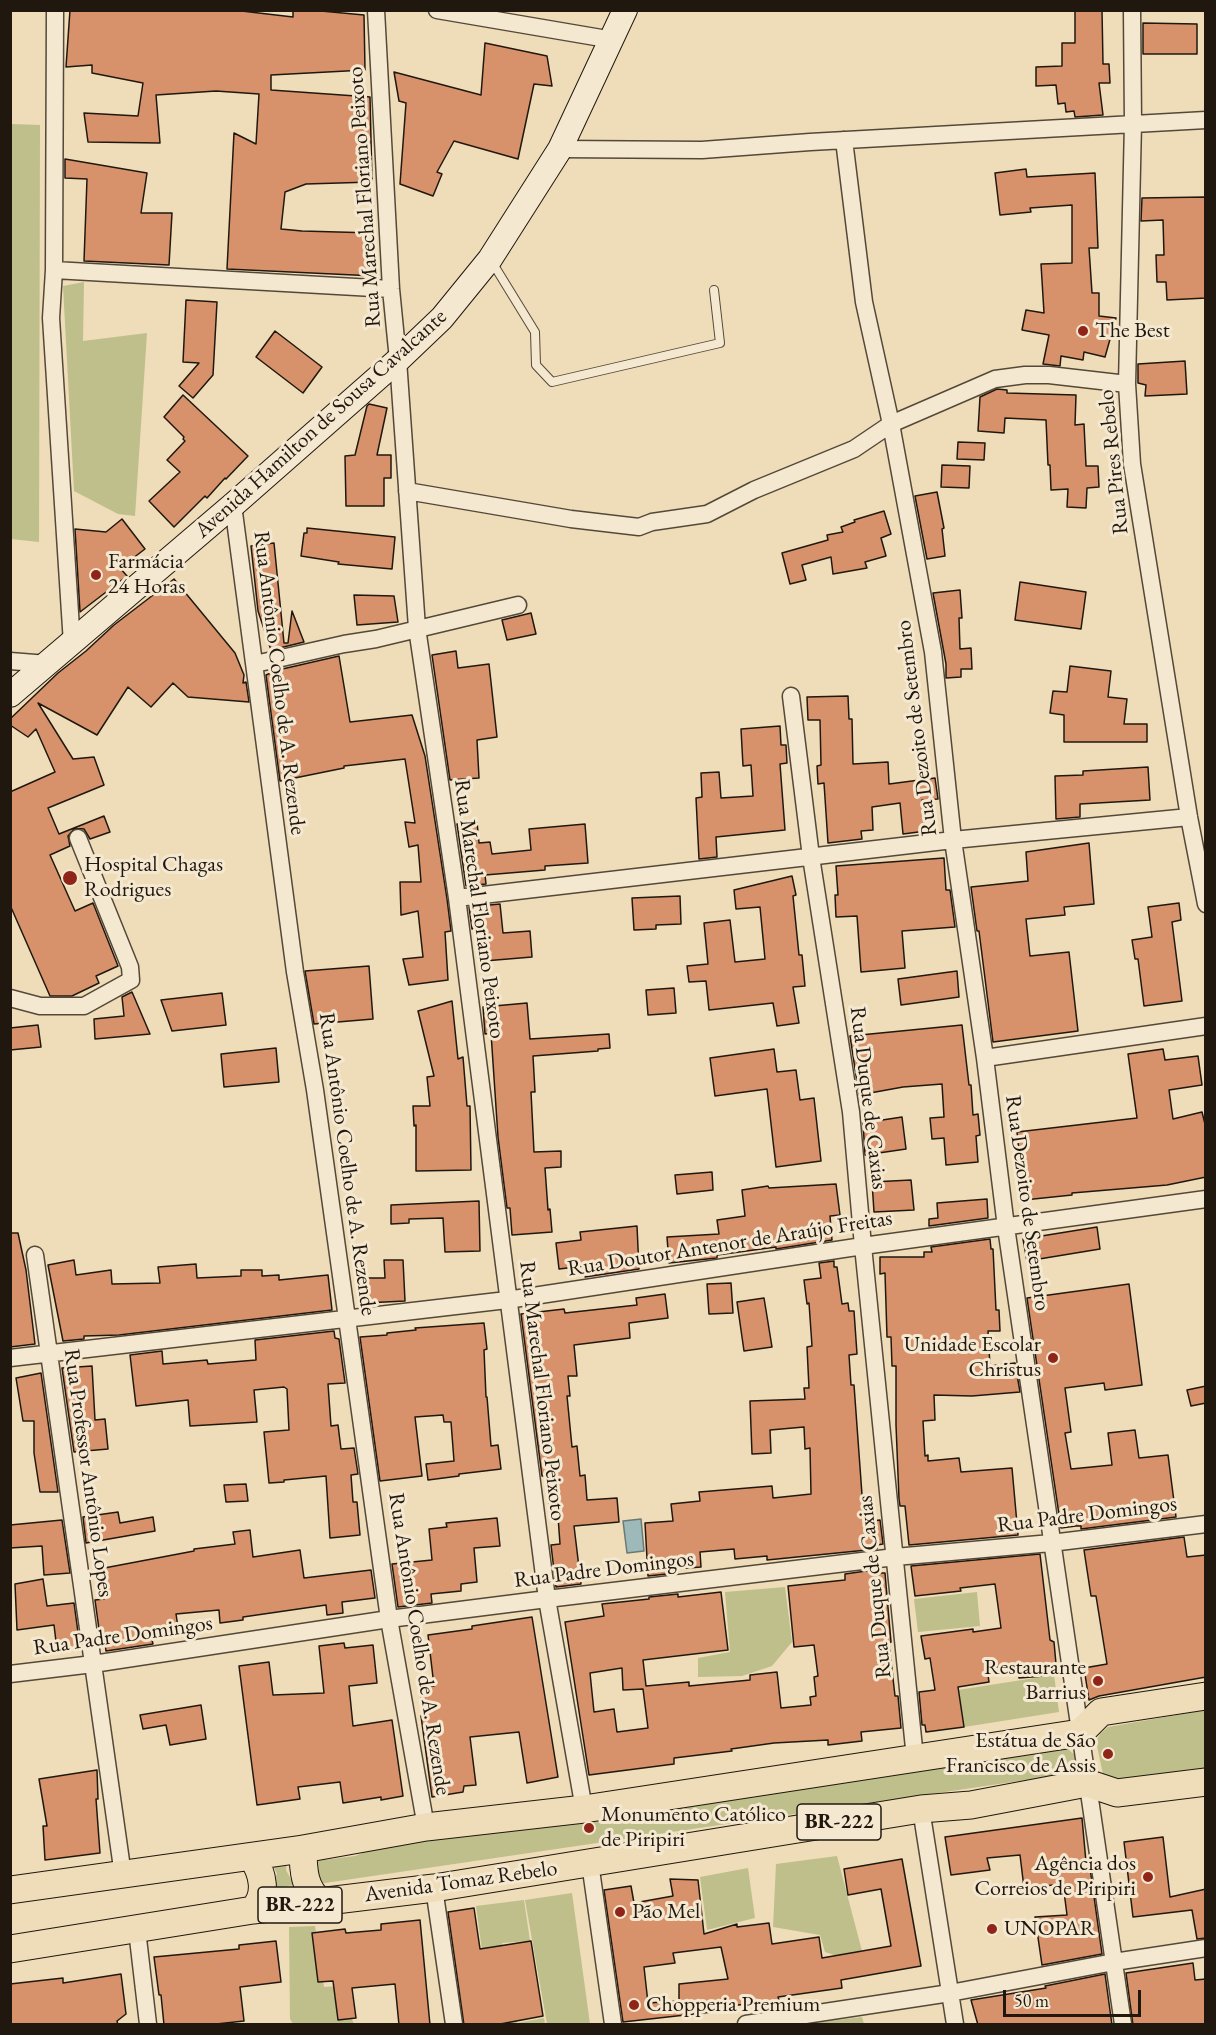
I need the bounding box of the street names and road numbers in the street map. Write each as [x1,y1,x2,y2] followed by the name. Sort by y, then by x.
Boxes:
[343,66,387,328] street label: Rua Marechal Floriano Peixoto
[190,304,452,544] street label: Avenida Hamilton de Sousa Cavalcante
[1093,388,1135,536] street label: Rua Pires Rebelo
[247,530,311,836] street label: Rua Antônio Coelho de A. Rezende
[891,618,943,838] street label: Rua Dezoito de Setembro
[448,778,510,1040] street label: Rua Marechal Floriano Peixoto
[844,1005,892,1191] street label: Rua Duque de Caxias
[313,1011,381,1317] street label: Rua Antônio Coelho de A. Rezende
[999,1093,1055,1313] street label: Rua Dezoito de Setembro
[566,1205,894,1283] street label: Rua Doutor Antenor de Araújo Freitas
[513,1260,571,1522] street label: Rua Marechal Floriano Peixoto
[57,1347,119,1599] street label: Rua Professor Antônio Lopes
[382,1491,456,1797] street label: Rua Antônio Coelho de A. Rezende
[996,1491,1178,1539] street label: Rua Padre Domingos
[852,1494,898,1680] street label: Rua Duque de Caxias
[513,1546,695,1594] street label: Rua Padre Domingos
[32,1610,214,1662] street label: Rua Padre Domingos
[797,1804,881,1840] road number: BR-222
[363,1855,559,1909] street label: Avenida Tomaz Rebelo
[258,1887,342,1923] road number: BR-222

